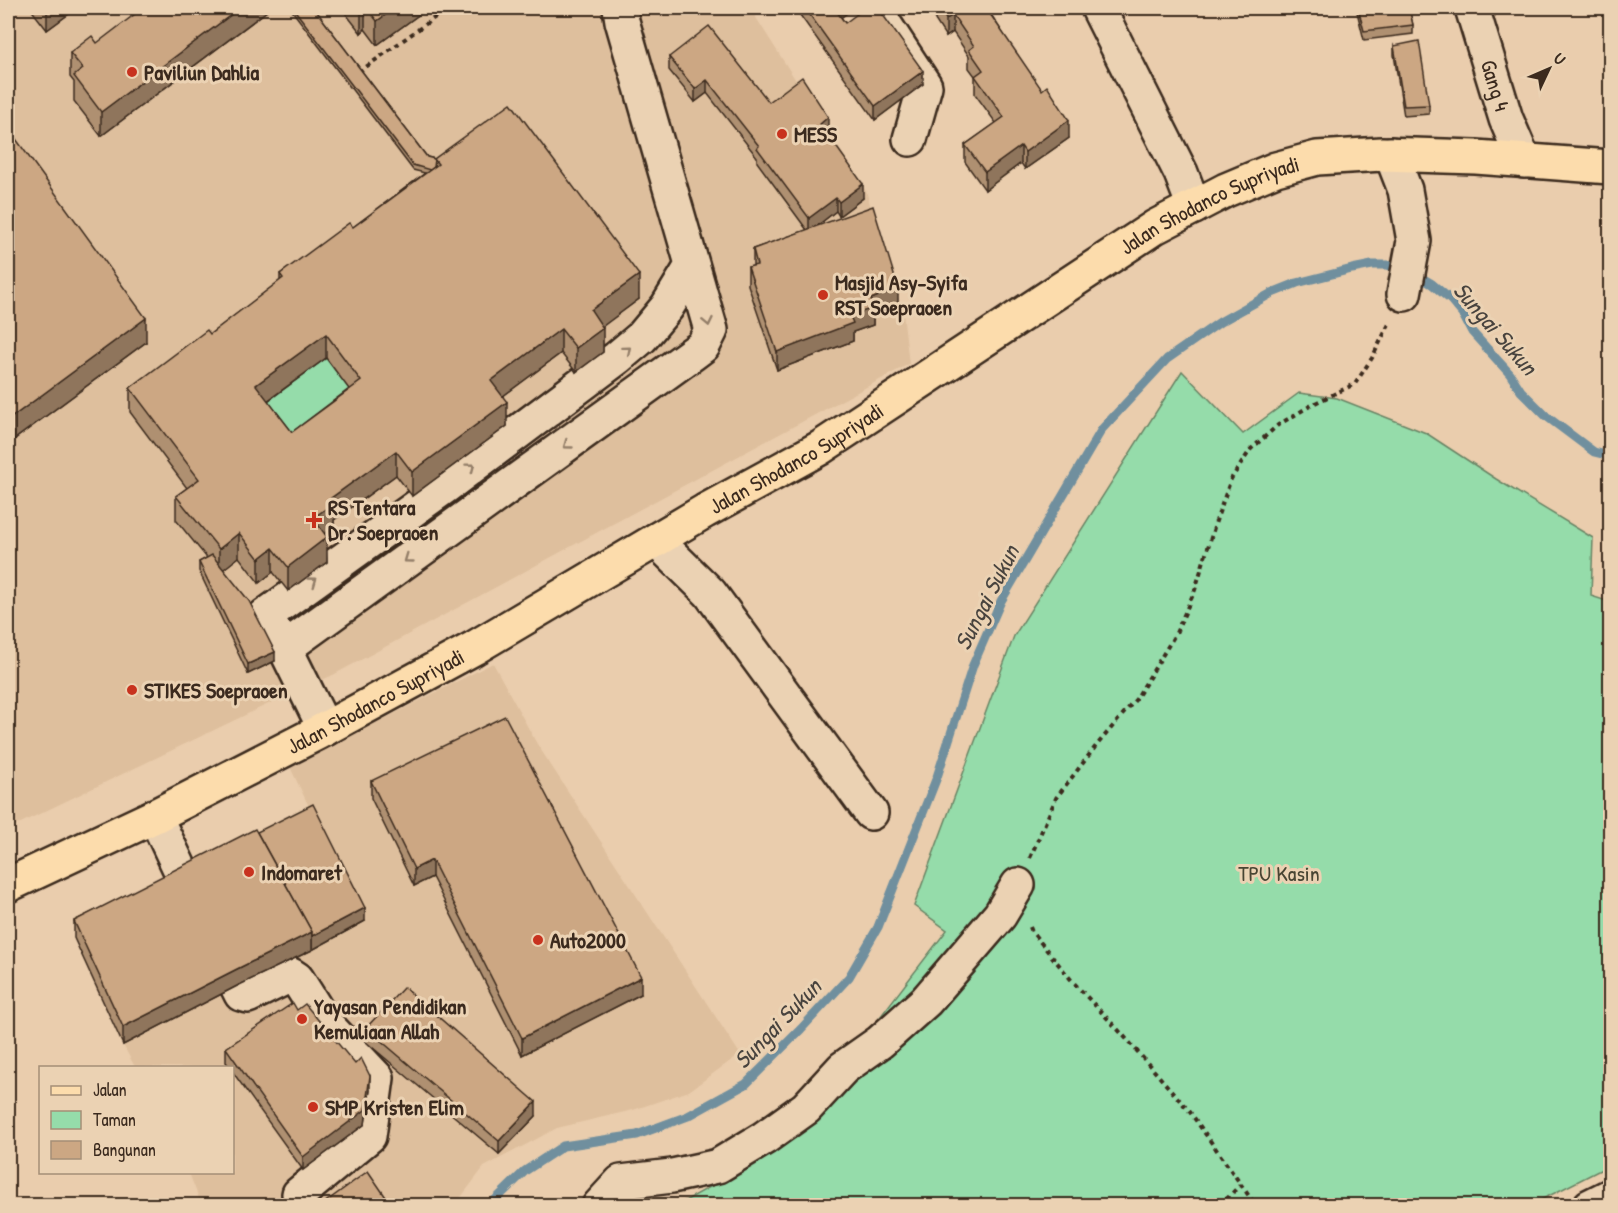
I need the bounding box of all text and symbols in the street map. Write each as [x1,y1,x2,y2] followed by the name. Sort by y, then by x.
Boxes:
[1519,39,1579,99] north arrow
[1549,48,1571,70] text: U
[1474,56,1518,115] street label: Gang 4
[144,57,260,87] place label: Paviliun Dahlia
[125,65,139,79] marker: Paviliun Dahlia
[794,119,838,149] place label: MESS
[775,127,789,141] marker: MESS
[1114,148,1303,261] street label: Jalan Shodanco Supriyadi
[835,267,968,323] place label: Masjid Asy-Syifa RST Soepraoen
[1446,275,1547,384] water label: Sungai Sukun
[816,288,830,302] marker: Masjid Asy-Syifa RST Soepraoen
[701,317,714,327] one-way arrow
[620,346,631,357] one-way arrow
[704,395,889,521] street label: Jalan Shodanco Supriyadi
[562,438,573,449] one-way arrow
[464,464,475,475] one-way arrow
[328,492,439,548] place label: RS Tentara Dr. Soepraoen
[305,511,323,529] marker: RS Tentara Dr. Soepraoen
[946,537,1028,655] water label: Sungai Sukun
[404,552,415,563] one-way arrow
[306,578,317,589] one-way arrow
[282,641,469,761] street label: Jalan Shodanco Supriyadi
[144,675,288,706] place label: STIKES Soepraoen
[125,683,139,697] marker: STIKES Soepraoen
[261,857,343,887] place label: Indomaret
[1238,858,1320,888] park label: TPU Kasin
[242,865,256,879] marker: Indomaret
[550,925,626,955] place label: Auto2000
[531,933,545,947] marker: Auto2000
[726,970,830,1076] water label: Sungai Sukun
[314,991,466,1046] place label: Yayasan Pendidikan Kemuliaan Allah
[295,1012,309,1026] marker: Yayasan Pendidikan Kemuliaan Allah
[39,1066,234,1174] legend
[93,1077,127,1102] text: Jalan
[325,1092,464,1122] place label: SMP Kristen Elim
[306,1100,320,1114] marker: SMP Kristen Elim
[93,1107,136,1132] text: Taman
[93,1137,156,1162] text: Bangunan

